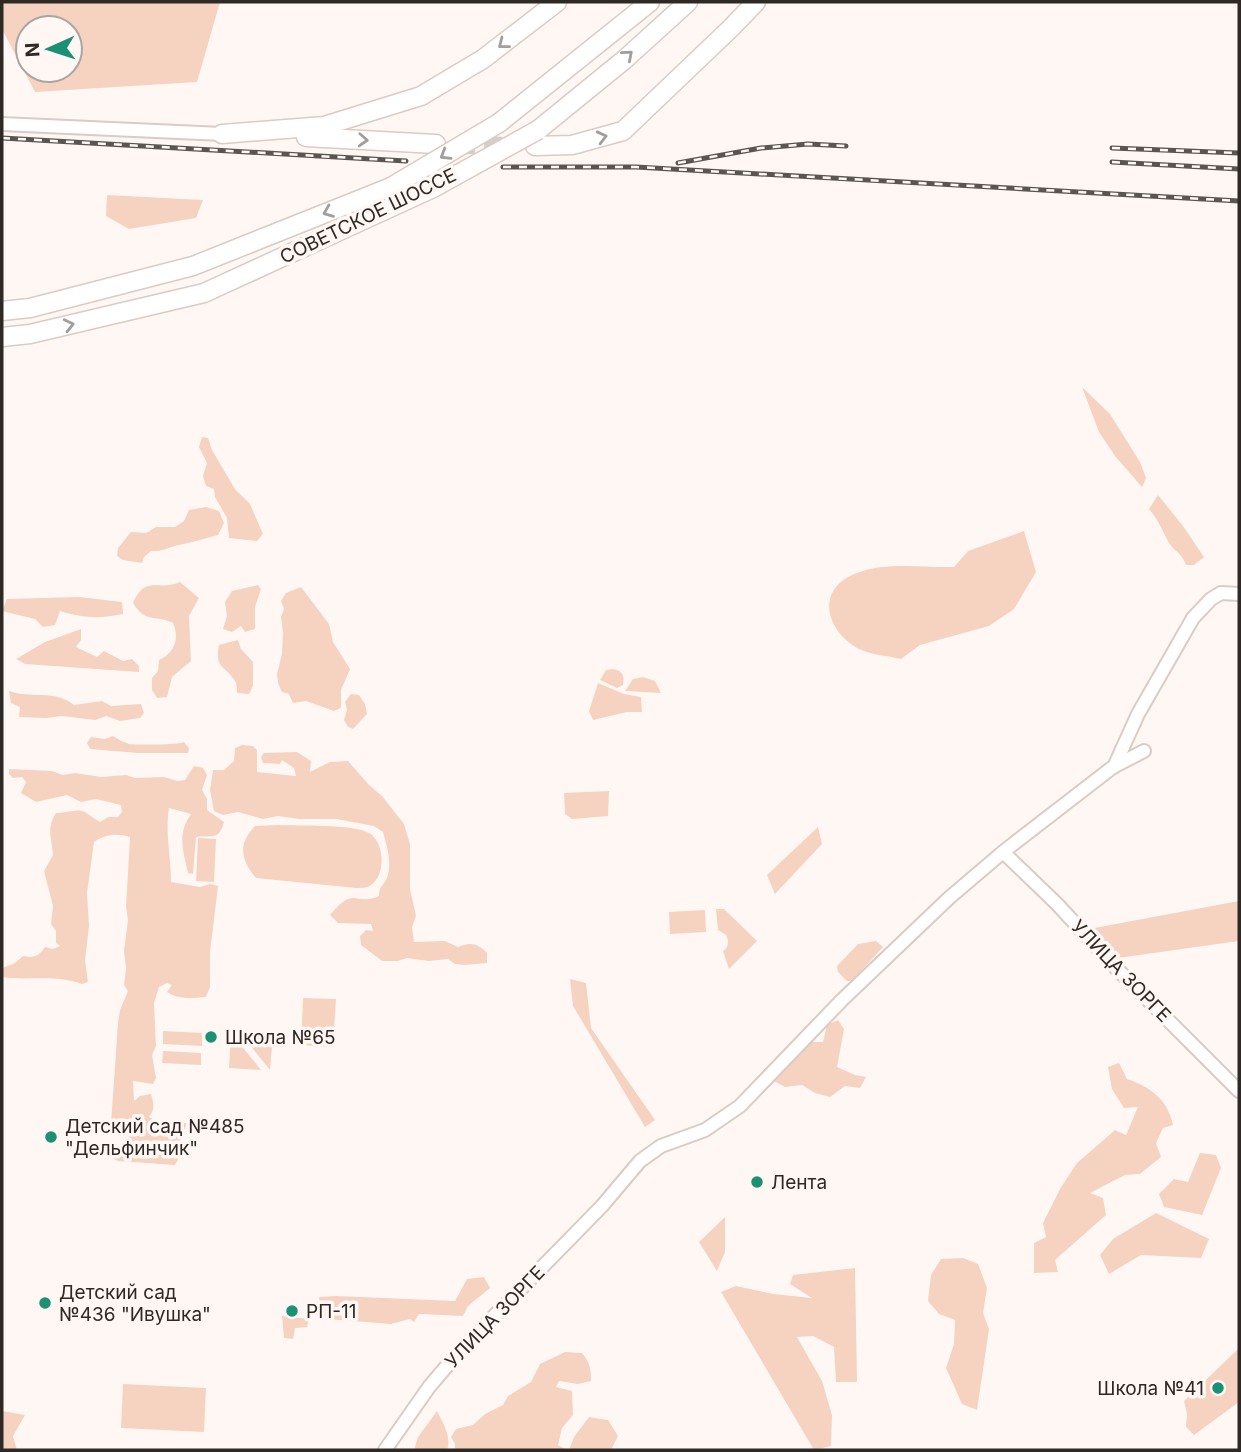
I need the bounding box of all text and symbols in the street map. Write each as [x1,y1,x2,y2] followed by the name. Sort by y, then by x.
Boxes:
[14,14,84,84] north arrow
[498,35,511,48] one-way arrow
[21,42,44,58] text: N
[620,51,633,63] one-way arrow
[596,130,608,145] one-way arrow
[358,132,369,147] one-way arrow
[440,147,452,160] one-way arrow
[276,163,460,269] street label: СОВЕТСКОЕ ШОССЕ
[322,204,334,218] one-way arrow
[63,319,75,333] one-way arrow
[1066,915,1176,1027] street label: УЛИЦА ЗОРГЕ
[225,1026,335,1049] place label: Школа №65
[203,1029,219,1045] marker: Школа №65
[65,1115,244,1160] place label: Детский сад №485 "Дельфинчик"
[43,1129,59,1145] marker: Детский сад №485 "Дельфинчик"
[771,1171,827,1194] place label: Лента
[749,1174,765,1190] marker: Лента
[440,1261,550,1373] street label: УЛИЦА ЗОРГЕ
[59,1281,211,1326] place label: Детский сад №436 "Ивушка"
[37,1295,53,1311] marker: Детский сад №436 "Ивушка"
[306,1300,356,1323] place label: РП-11
[284,1303,300,1319] marker: РП-11
[1097,1377,1204,1400] place label: Школа №41
[1210,1380,1226,1396] marker: Школа №41

